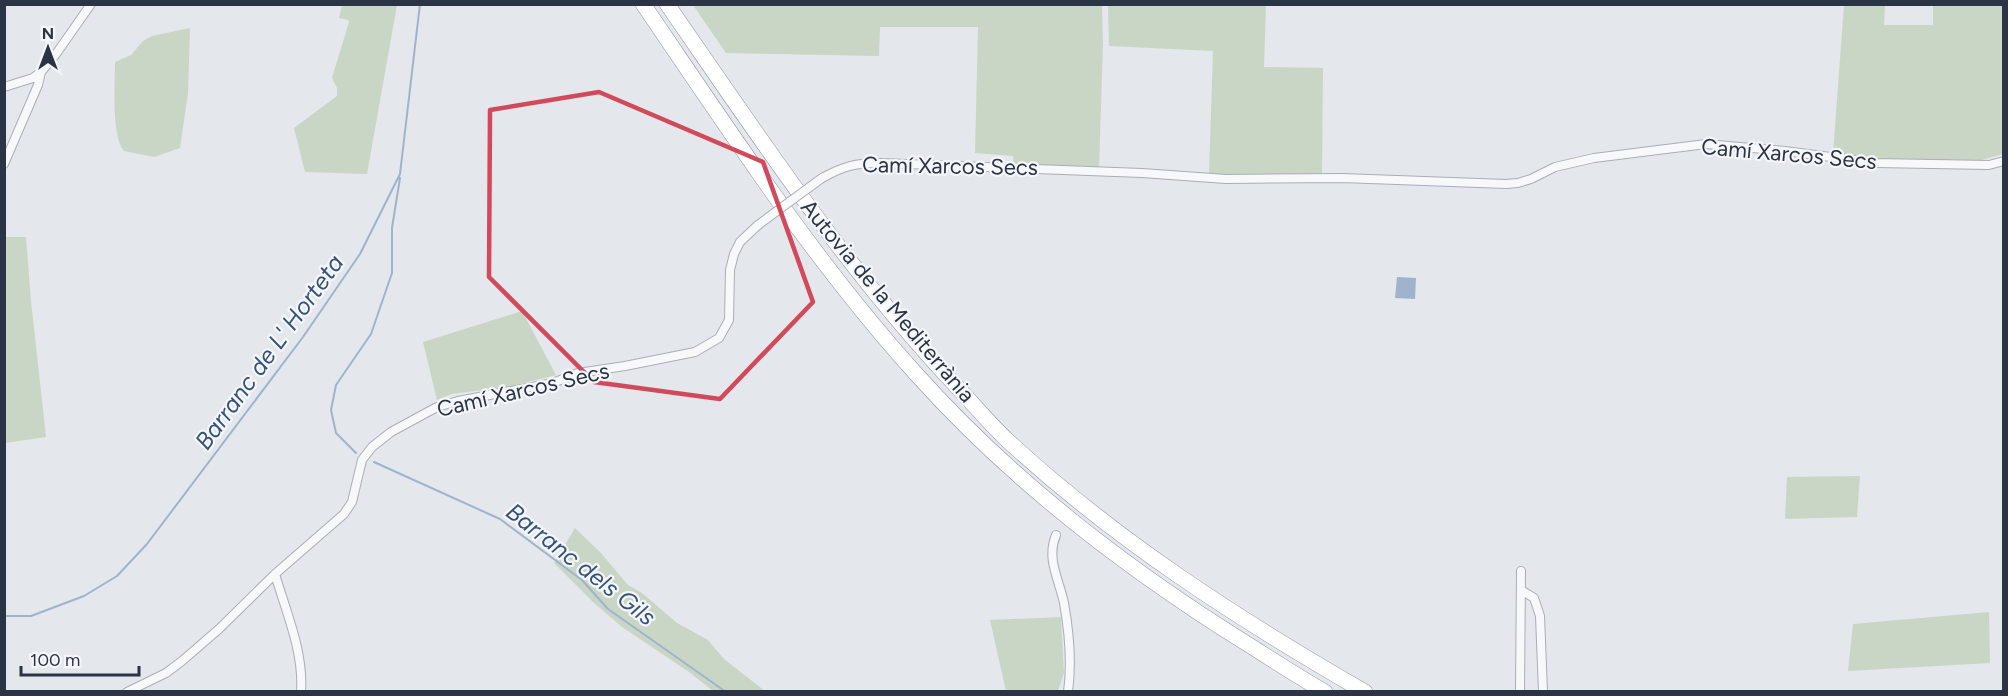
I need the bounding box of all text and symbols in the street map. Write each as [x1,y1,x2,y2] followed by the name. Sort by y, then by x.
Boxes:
[18,18,78,78] north arrow
[42,24,54,43] text: N
[1700,133,1878,175] street label: Camí Xarcos Secs
[862,151,1038,181] street label: Camí Xarcos Secs
[795,194,981,408] street label: Autovia de la Mediterrània
[189,249,349,455] water label: Barranc de L' Horteta
[434,357,612,423] street label: Camí Xarcos Secs
[500,497,662,631] water label: Barranc dels Gils
[21,639,140,677] scale bar
[30,649,80,671] text: 100 m

